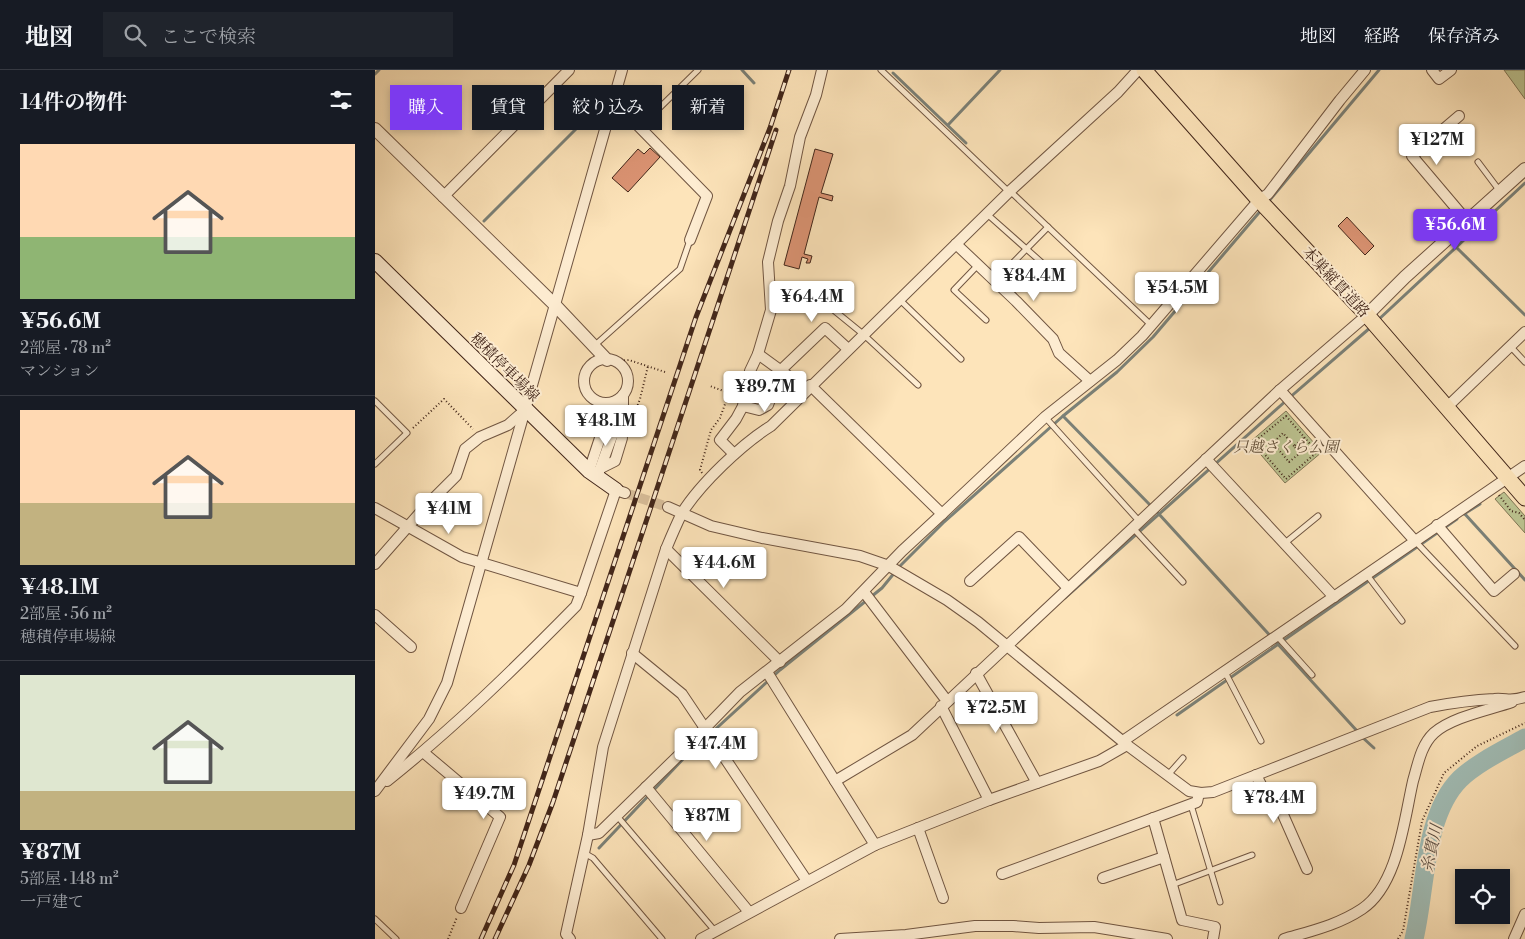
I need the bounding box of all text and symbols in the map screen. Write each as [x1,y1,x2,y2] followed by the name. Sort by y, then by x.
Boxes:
[103,12,453,57] search box
[121,21,149,49] icon: search
[25,23,73,53] text: 地図
[161,25,256,49] text: ここで検索
[1300,25,1336,48] text: 地図
[1364,25,1400,48] text: 経路
[1428,25,1500,48] text: 保存済み
[390,85,462,130] chip: 購入
[472,85,544,130] chip: 賃貸
[554,85,662,130] chip: 絞り込み
[672,85,744,130] chip: 新着
[327,86,355,114] icon: filters
[20,90,127,116] text: 14件の物件
[1402,124,1472,166] pin: ¥127M
[1410,130,1464,150] text: ¥127M
[143,177,233,267] icon: home
[1414,208,1496,251] pin: ¥56.6M
[1424,215,1486,235] text: ¥56.6M
[1298,243,1373,322] street label: 本巣縦貫道路
[993,260,1075,302] pin: ¥84.4M
[1002,266,1066,286] text: ¥84.4M
[1136,272,1218,314] pin: ¥54.5M
[1146,278,1208,298] text: ¥54.5M
[771,280,853,323] pin: ¥64.4M
[780,287,844,307] text: ¥64.4M
[20,309,101,335] text: ¥56.6M
[466,329,543,406] street label: 穂積停車場線
[20,338,111,358] text: 2部屋 · 78 m²
[20,361,99,381] text: マンション
[724,370,806,413] pin: ¥89.7M
[734,377,796,397] text: ¥89.7M
[565,404,647,447] pin: ¥48.1M
[576,411,636,431] text: ¥48.1M
[1233,438,1341,457] park label: 只越さくら公園
[143,442,233,532] icon: home
[419,492,479,535] pin: ¥41M
[426,499,472,519] text: ¥41M
[683,546,765,589] pin: ¥44.6M
[692,553,756,573] text: ¥44.6M
[20,575,99,601] text: ¥48.1M
[20,604,112,624] text: 2部屋 · 56 m²
[20,627,116,647] text: 穂積停車場線
[955,692,1037,734] pin: ¥72.5M
[966,698,1026,718] text: ¥72.5M
[143,707,233,797] icon: home
[675,728,757,770] pin: ¥47.4M
[686,734,746,754] text: ¥47.4M
[443,778,525,820] pin: ¥49.7M
[1233,782,1315,824] pin: ¥78.4M
[453,784,515,804] text: ¥49.7M
[1243,788,1305,808] text: ¥78.4M
[677,800,737,842] pin: ¥87M
[684,806,730,826] text: ¥87M
[1417,821,1447,874] water label: 糸貫川
[20,840,81,866] text: ¥87M
[20,869,119,889] text: 5部屋 · 148 m²
[1455,869,1510,924] map controls
[1455,869,1510,924] button: locate
[20,892,84,912] text: 一戸建て

